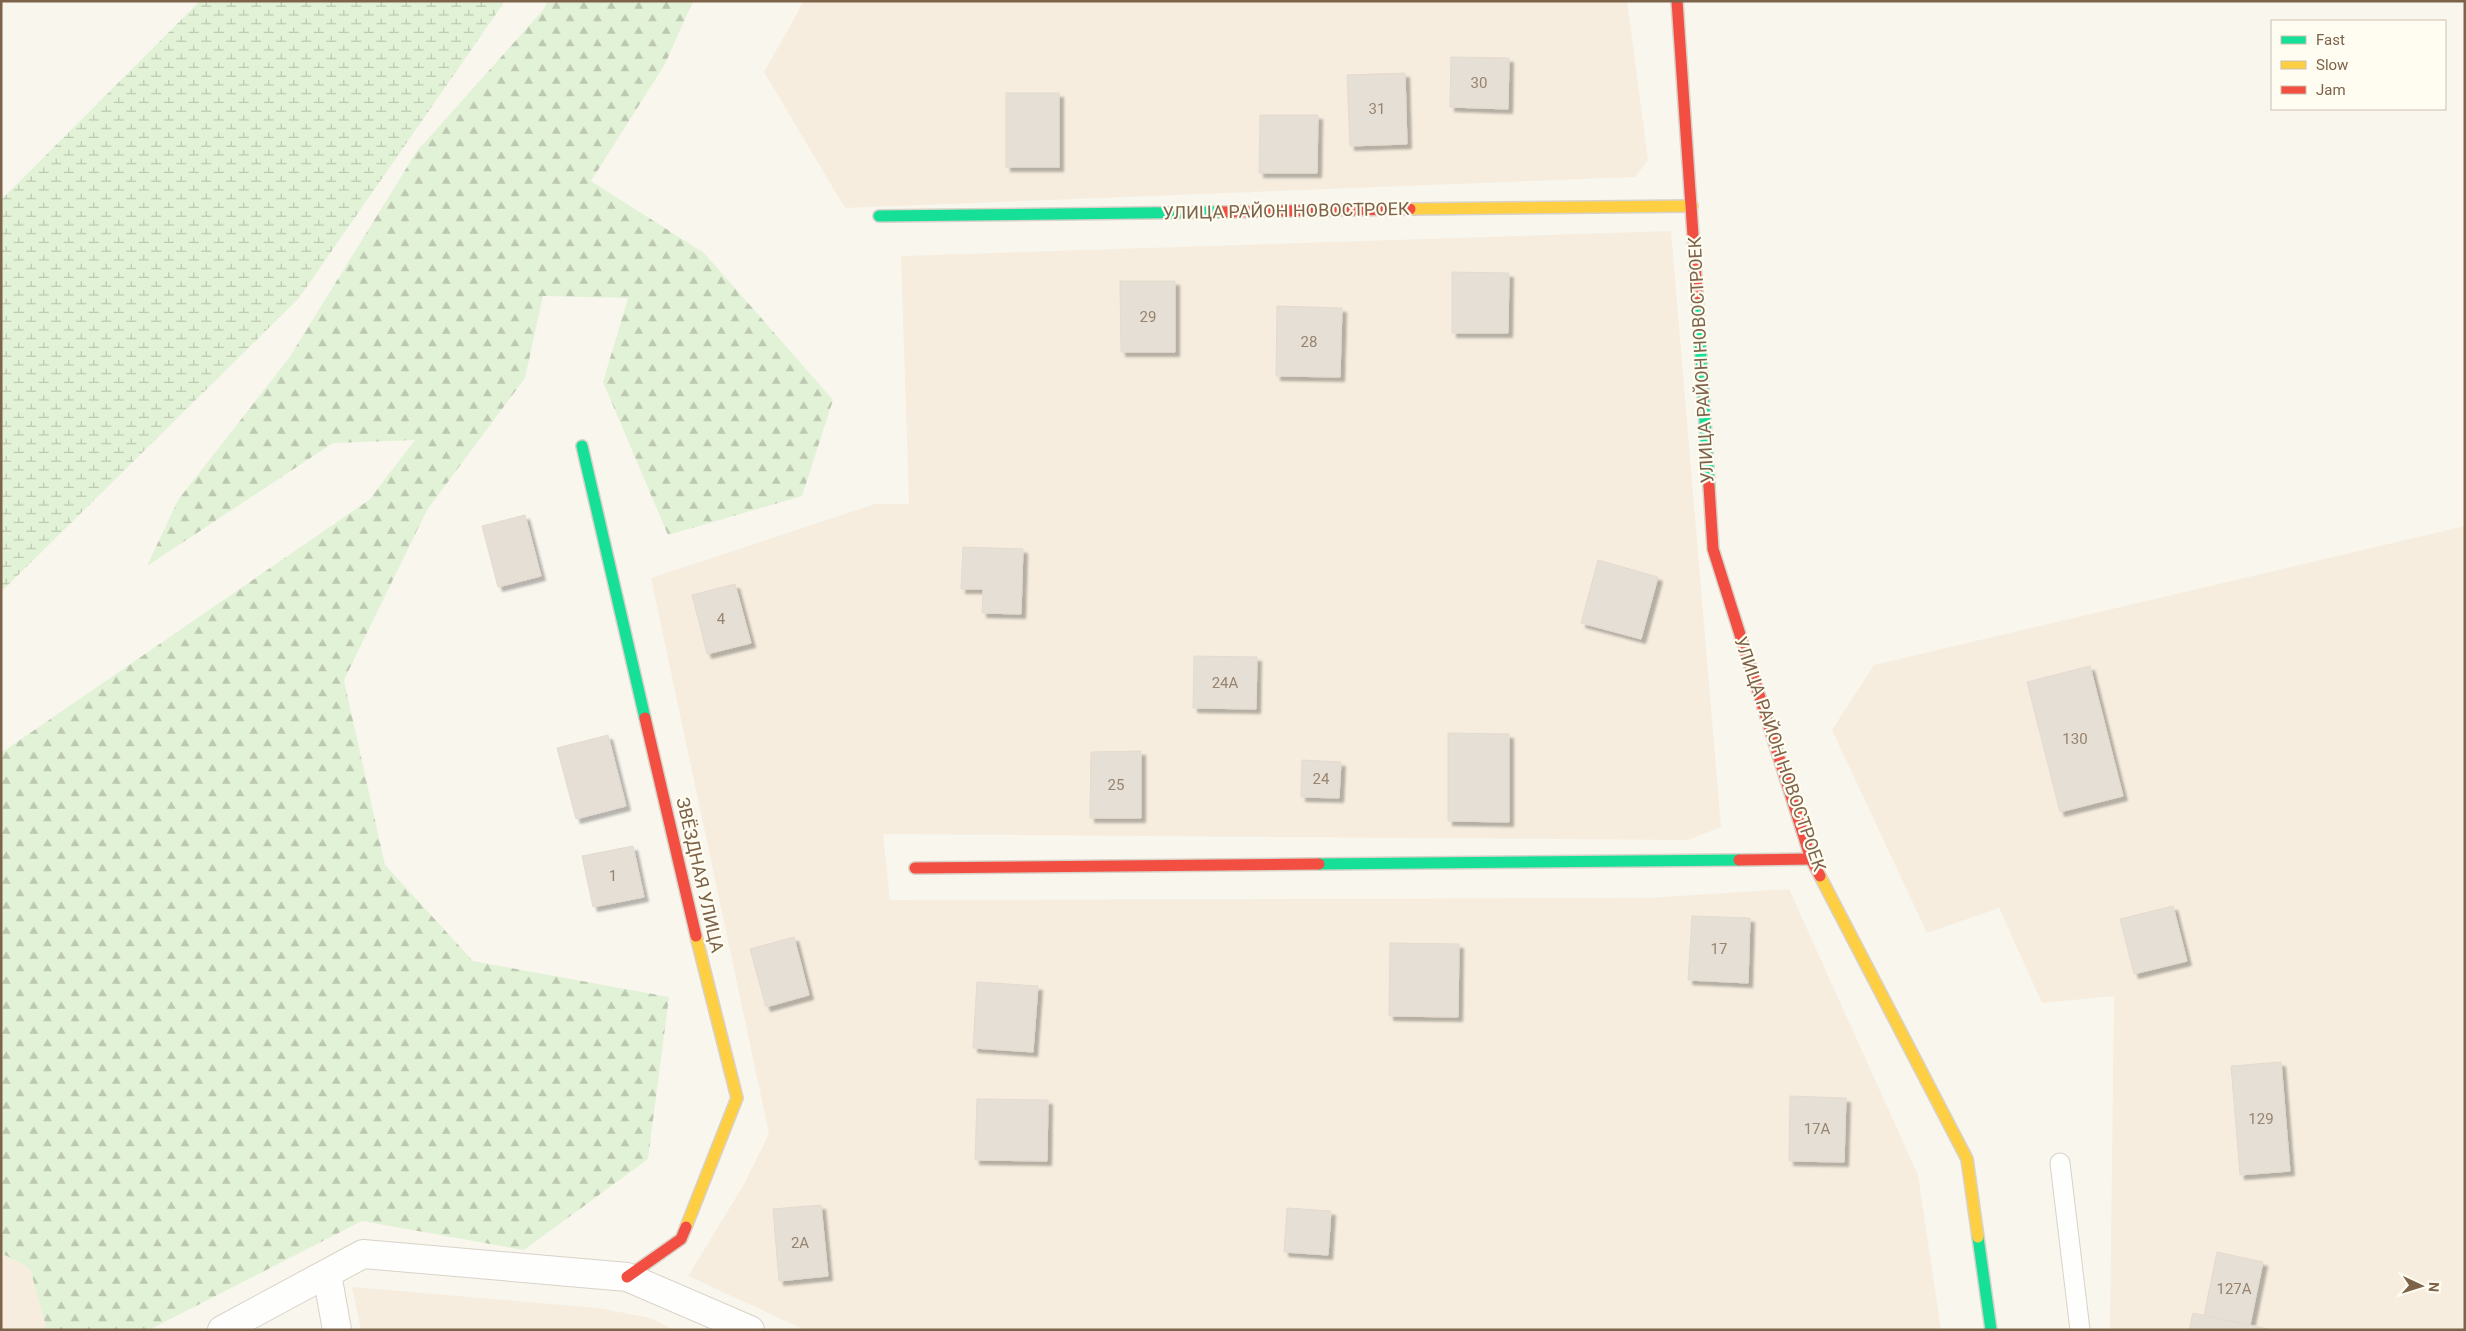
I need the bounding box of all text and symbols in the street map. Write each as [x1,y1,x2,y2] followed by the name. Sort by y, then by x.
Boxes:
[2271,20,2446,110] legend
[2316,31,2345,49] text: Fast
[2316,56,2348,74] text: Slow
[1471,74,1487,92] house number: 30
[2316,81,2346,99] text: Jam
[1369,100,1385,118] house number: 31
[1162,198,1410,223] street label: УЛИЦА РАЙОН НОВОСТРОЕК
[1684,236,1717,484] street label: УЛИЦА РАЙОН НОВОСТРОЕК
[1140,308,1156,326] house number: 29
[1301,333,1317,351] house number: 28
[717,610,726,628] house number: 4
[1730,634,1831,874] street label: УЛИЦА РАЙОН НОВОСТРОЕК
[1212,674,1239,692] house number: 24А
[2062,730,2088,748] house number: 130
[1313,770,1330,788] house number: 24
[1108,776,1124,794] house number: 25
[672,795,729,955] street label: ЗВЁЗДНАЯ УЛИЦА
[609,867,617,885] house number: 1
[1711,940,1727,958] house number: 17
[2248,1110,2274,1128] house number: 129
[1804,1120,1831,1138] house number: 17А
[791,1234,809,1252] house number: 2А
[2396,1261,2446,1311] north arrow
[2216,1280,2252,1298] house number: 127А
[2426,1281,2442,1292] text: N

